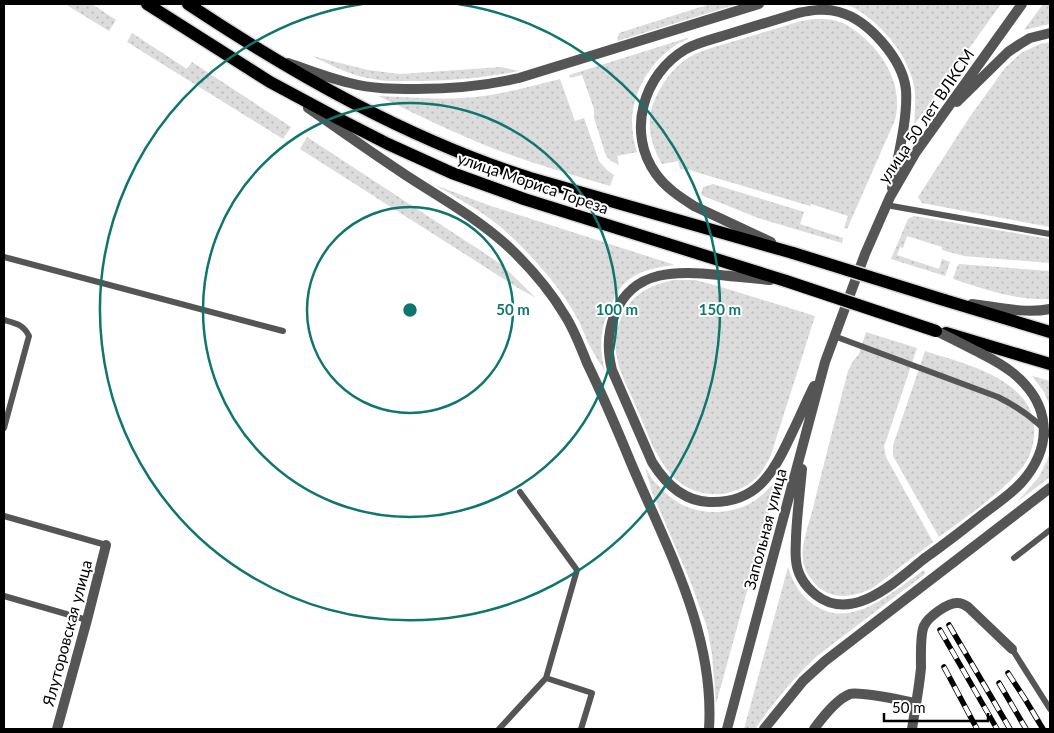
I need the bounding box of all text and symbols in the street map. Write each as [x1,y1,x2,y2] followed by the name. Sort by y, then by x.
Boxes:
[874,45,978,187] street label: улица 50 лет ВЛКСМ
[455,148,611,217] street label: улица Мориса Тореза
[496,300,530,318] text: 50 m
[596,300,638,318] text: 100 m
[699,300,741,318] text: 150 m
[401,301,419,319] centre of rings
[739,466,790,591] street label: Запольная улица
[38,558,95,709] street label: Ялуторовская улица
[884,690,988,722] scale bar
[892,698,926,716] text: 50 m

